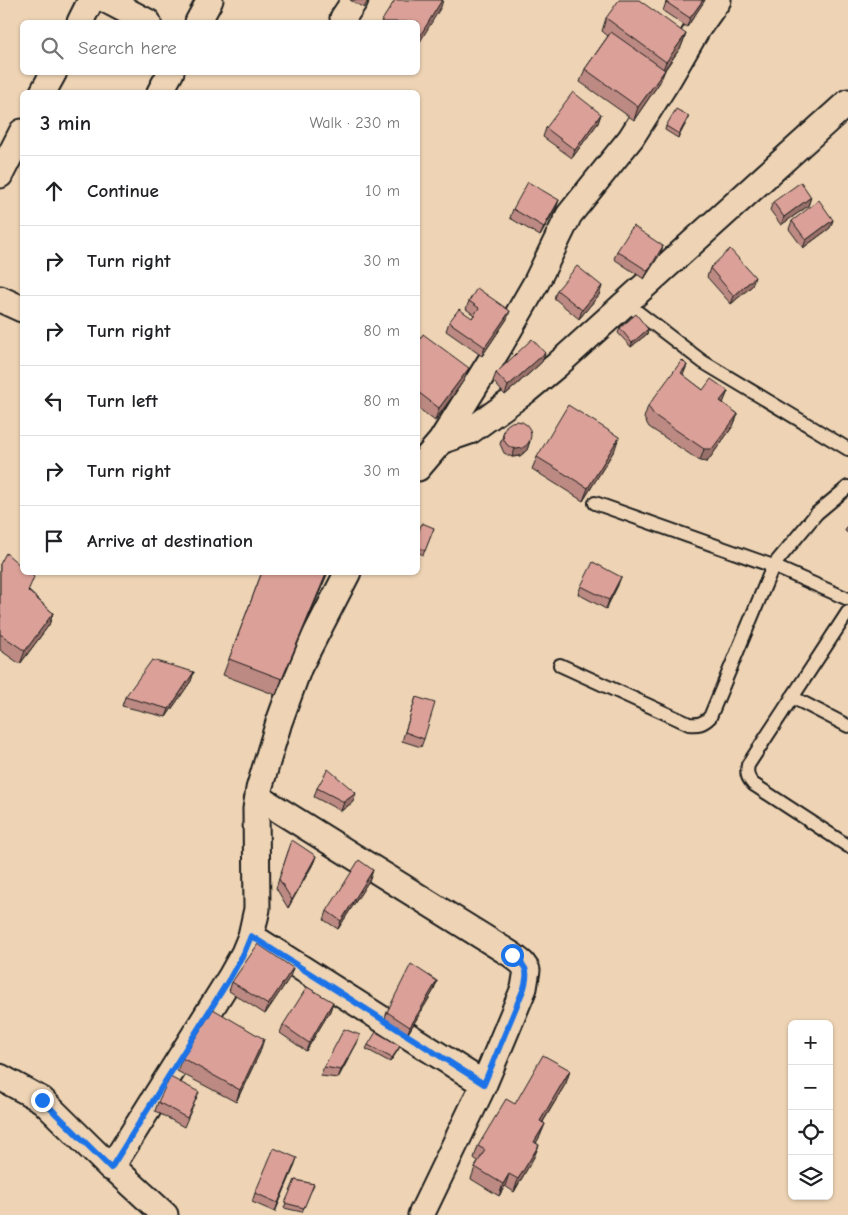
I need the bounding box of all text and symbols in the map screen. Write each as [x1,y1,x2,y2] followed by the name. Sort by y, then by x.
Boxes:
[20,20,420,75] search box
[38,34,66,62] icon: search
[78,37,177,59] text: Search here
[40,111,91,135] text: 3 min
[309,114,400,132] text: Walk · 230 m
[40,177,68,205] icon: ahead
[87,180,159,202] text: Continue
[365,182,400,200] text: 10 m
[40,247,68,275] icon: right
[87,250,171,272] text: Turn right
[364,252,400,270] text: 30 m
[40,317,68,345] icon: right
[87,320,171,342] text: Turn right
[363,322,400,340] text: 80 m
[40,387,68,415] icon: left
[87,390,158,412] text: Turn left
[363,392,400,410] text: 80 m
[40,457,68,485] icon: right
[87,460,171,482] text: Turn right
[364,462,400,480] text: 30 m
[40,527,68,555] icon: arrive
[87,530,253,552] text: Arrive at destination
[501,944,524,967] route start
[788,1020,833,1200] map controls
[788,1020,833,1065] button: +
[788,1065,833,1110] button: −
[31,1089,54,1112] route end
[788,1110,833,1155] button: locate
[788,1155,833,1200] button: layers

